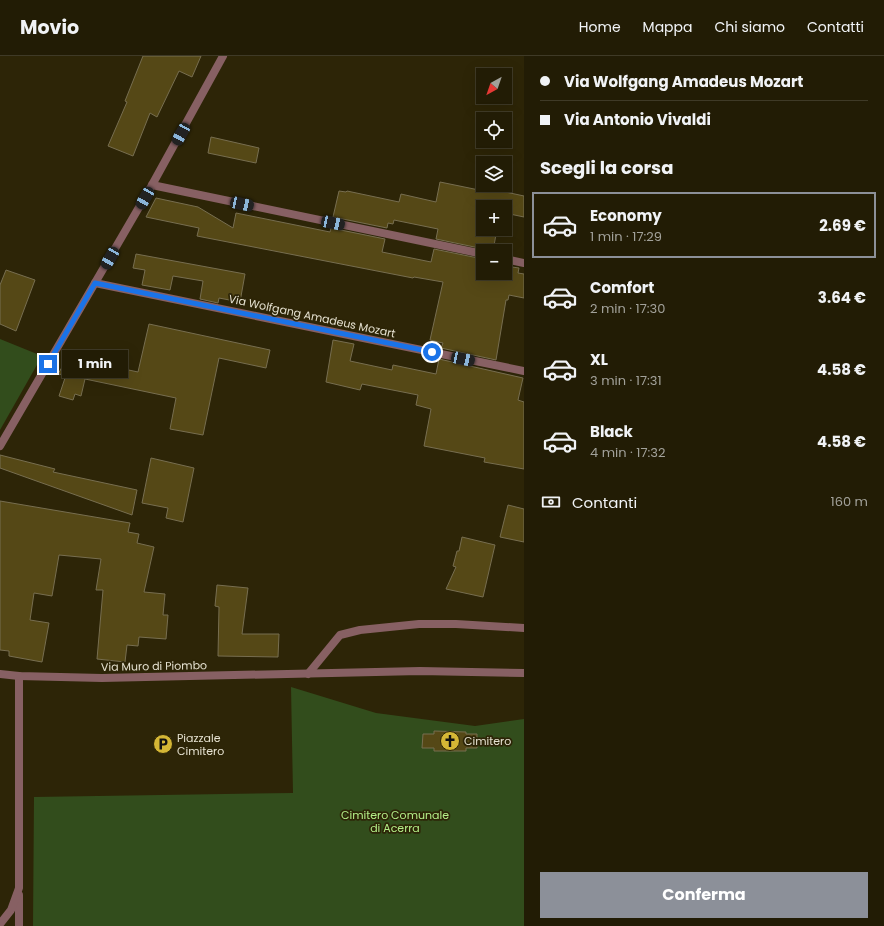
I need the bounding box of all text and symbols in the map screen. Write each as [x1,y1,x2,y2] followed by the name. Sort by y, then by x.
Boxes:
[20,14,79,41] text: Movio
[579,17,621,37] text: Home
[643,17,693,37] text: Mappa
[715,17,785,37] text: Chi siamo
[807,17,864,37] text: Contatti
[476,68,512,104] north arrow
[476,68,512,280] map controls
[564,71,803,92] text: Via Wolfgang Amadeus Mozart
[564,109,711,130] text: Via Antonio Vivaldi
[476,112,512,148] button: locate
[170,121,192,147] car
[540,155,673,180] text: Scegli la corsa
[476,156,512,192] button: layers
[134,185,156,211] car
[229,196,255,212] car
[476,200,512,236] button: +
[590,205,662,226] text: Economy
[542,207,578,243] icon: car
[320,215,346,231] car
[819,215,866,236] text: 2.69 €
[590,227,662,246] text: 1 min · 17:29
[476,244,512,280] button: −
[99,245,121,271] car
[590,277,654,298] text: Comfort
[542,279,578,315] icon: car
[818,287,866,308] text: 3.64 €
[227,290,397,342] street label: Via Wolfgang Amadeus Mozart
[590,299,665,318] text: 2 min · 17:30
[423,343,441,361] route start
[590,349,608,370] text: XL
[62,350,128,378] callout: 1 min
[450,351,476,367] car
[542,351,578,387] icon: car
[78,354,112,373] text: 1 min
[39,355,57,373] route end
[817,359,866,380] text: 4.58 €
[590,371,662,390] text: 3 min · 17:31
[590,421,633,442] text: Black
[542,423,578,459] icon: car
[817,431,866,452] text: 4.58 €
[590,443,665,462] text: 4 min · 17:32
[540,491,562,513] icon: cash
[572,492,637,513] text: Contanti
[831,492,868,511] text: 160 m
[101,657,207,675] street label: Via Muro di Piombo
[177,730,224,759] place label: Piazzale Cimitero
[439,730,461,752] church icon: Cimitero
[152,733,174,755] parking icon: Piazzale Cimitero
[464,733,511,749] place label: Cimitero
[341,807,449,836] park label: Cimitero Comunale di Acerra
[540,872,868,918] button: Conferma

